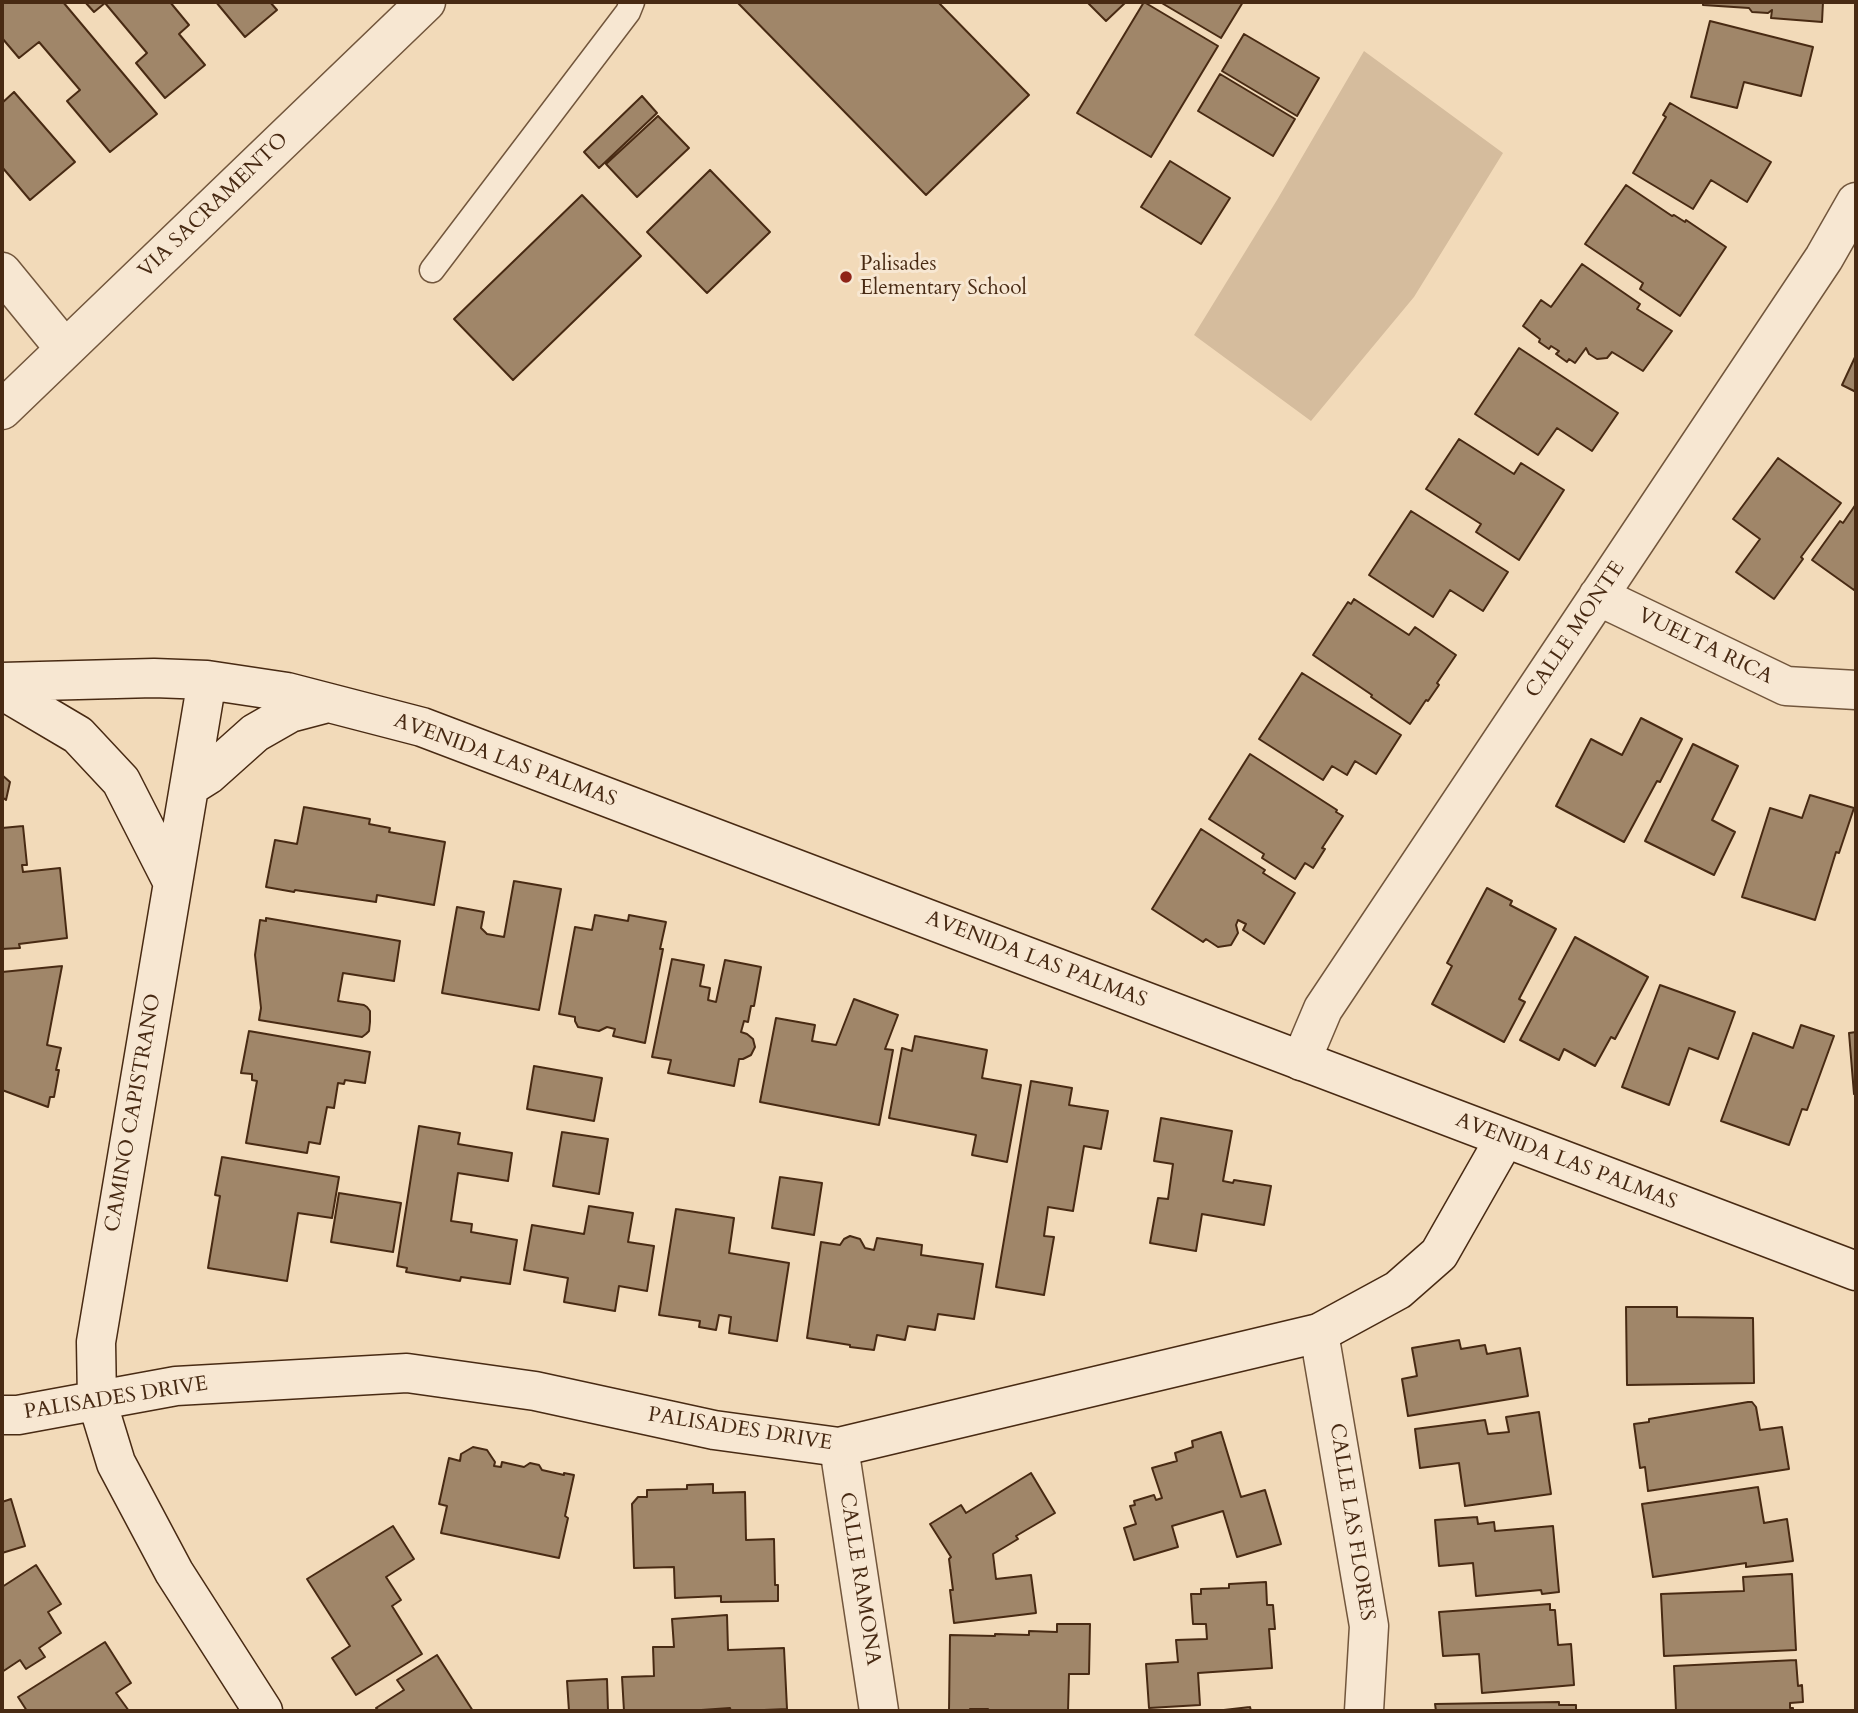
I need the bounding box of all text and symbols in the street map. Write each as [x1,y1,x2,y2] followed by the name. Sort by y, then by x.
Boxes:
[134,128,294,284] street label: VIA SACRAMENTO
[860,252,1027,302] place label: Palisades Elementary School
[838,269,854,285] marker: Palisades Elementary School
[1521,557,1631,703] street label: CALLE MONTE
[1633,603,1777,691] street label: VUELTA RICA
[390,709,620,813] street label: AVENIDA LAS PALMAS
[922,906,1150,1014] street label: AVENIDA LAS PALMAS
[101,992,167,1234] street label: CAMINO CAPISTRANO
[1452,1108,1680,1216] street label: AVENIDA LAS PALMAS
[22,1372,210,1426] street label: PALISADES DRIVE
[646,1403,834,1457] street label: PALISADES DRIVE
[1323,1421,1379,1623] street label: CALLE LAS FLORES
[833,1490,885,1668] street label: CALLE RAMONA

